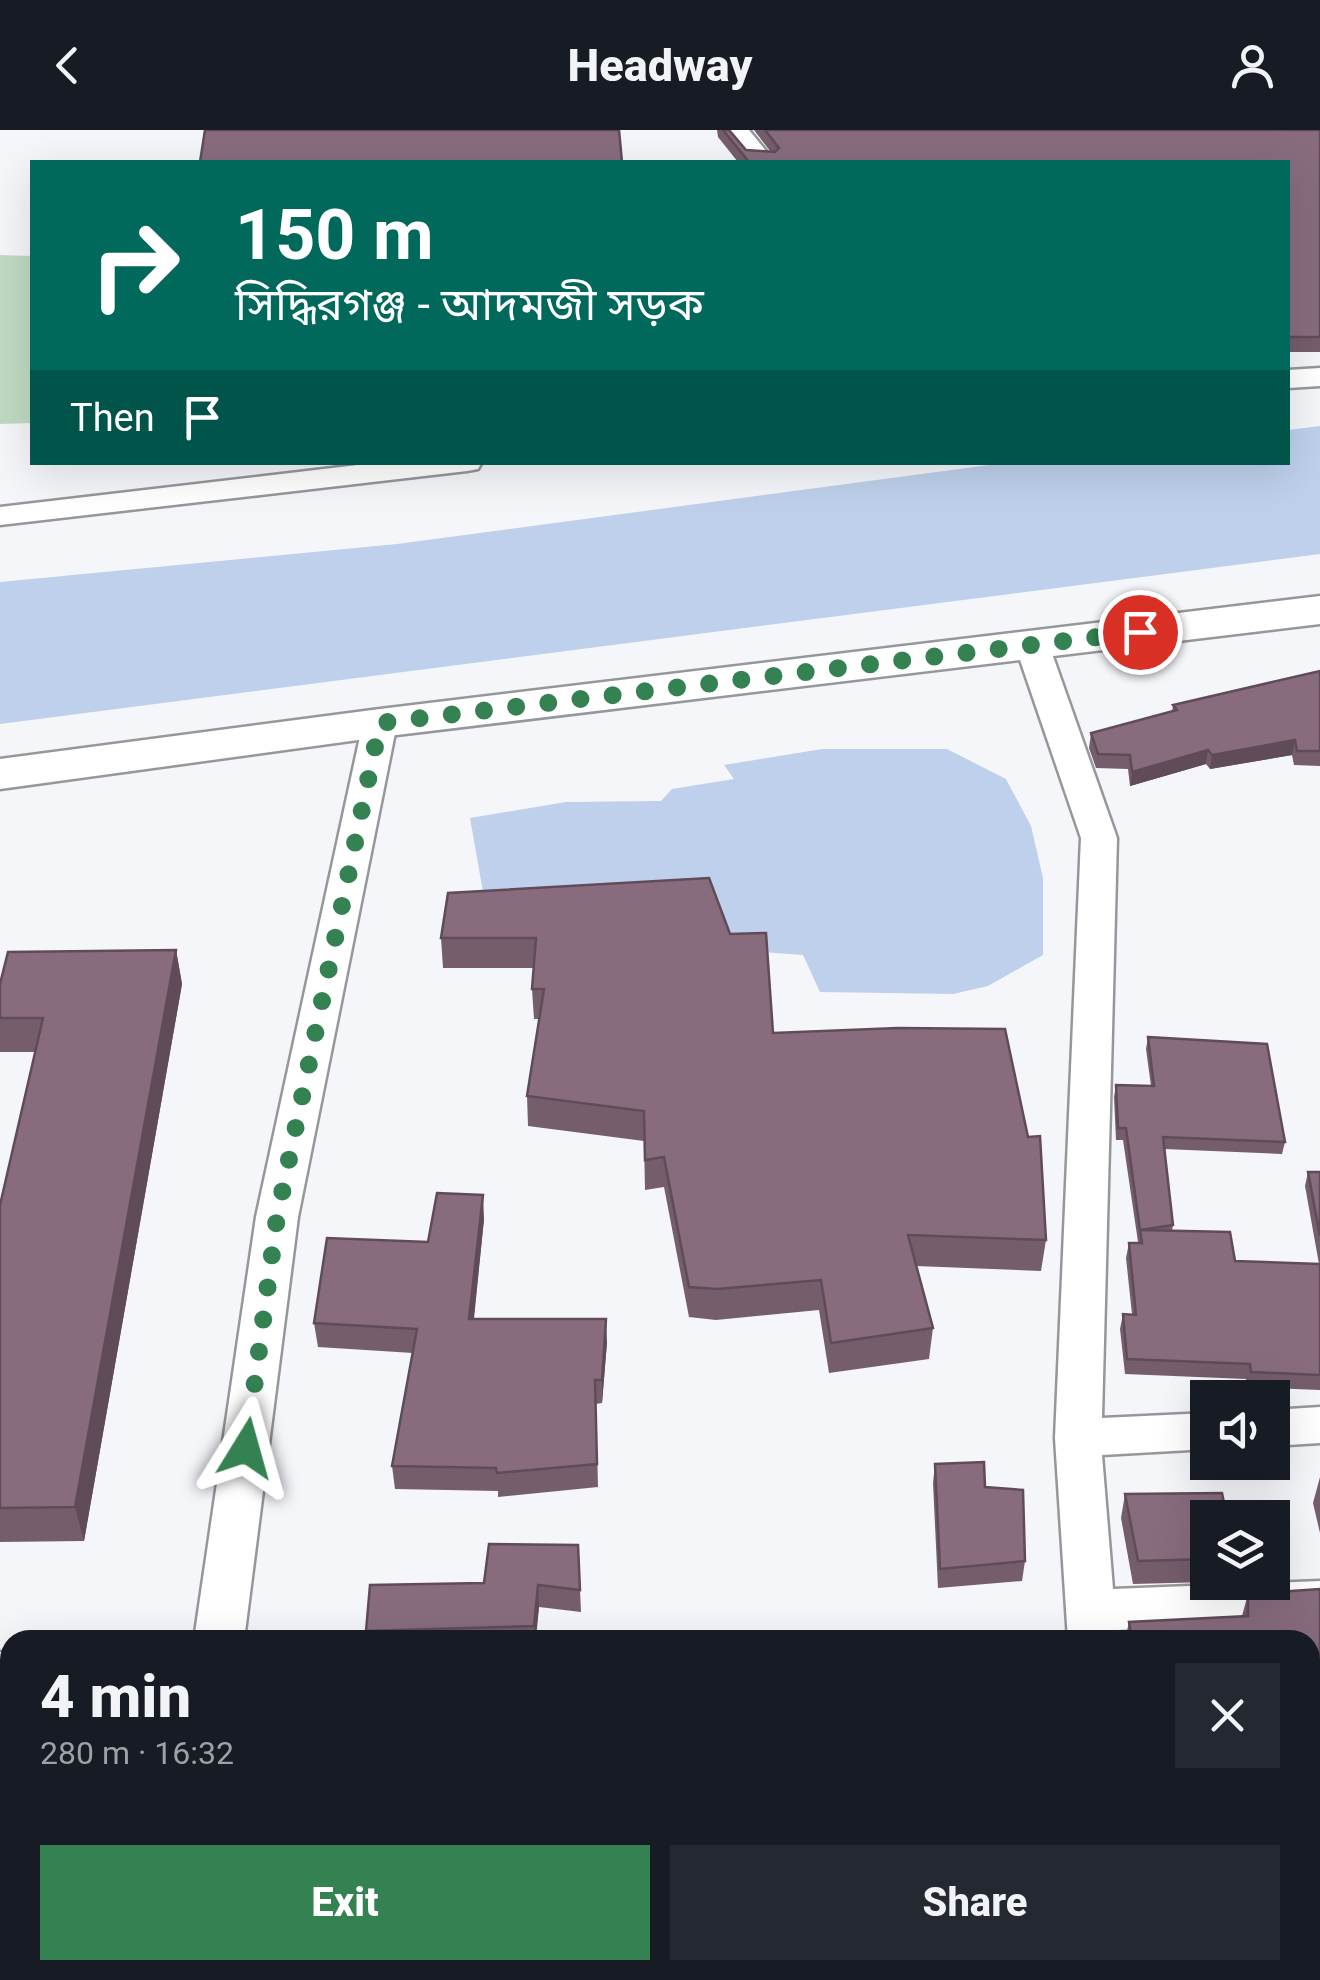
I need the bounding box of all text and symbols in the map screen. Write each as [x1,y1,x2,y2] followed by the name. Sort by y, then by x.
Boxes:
[40,38,95,93] icon: back
[1225,38,1280,93] icon: person
[568,39,752,92] text: Headway
[235,194,434,276] text: 150 m
[70,200,200,330] icon: right
[235,278,704,331] text: সিদ্ধিরগঞ্জ - আদমজী সড়ক
[175,390,230,445] icon: arrive
[70,396,155,440] text: Then
[1098,590,1183,675] pin
[1113,605,1168,660] icon: arrive
[1190,1380,1290,1600] map controls
[1190,1380,1290,1480] button: sound
[194,1396,298,1500] position arrow
[1190,1500,1290,1600] button: layers
[40,1661,191,1732] text: 4 min
[1175,1663,1280,1768] button: close
[40,1734,234,1772] text: 280 m · 16:32
[40,1845,650,1960] button: Exit
[670,1845,1280,1960] button: Share

